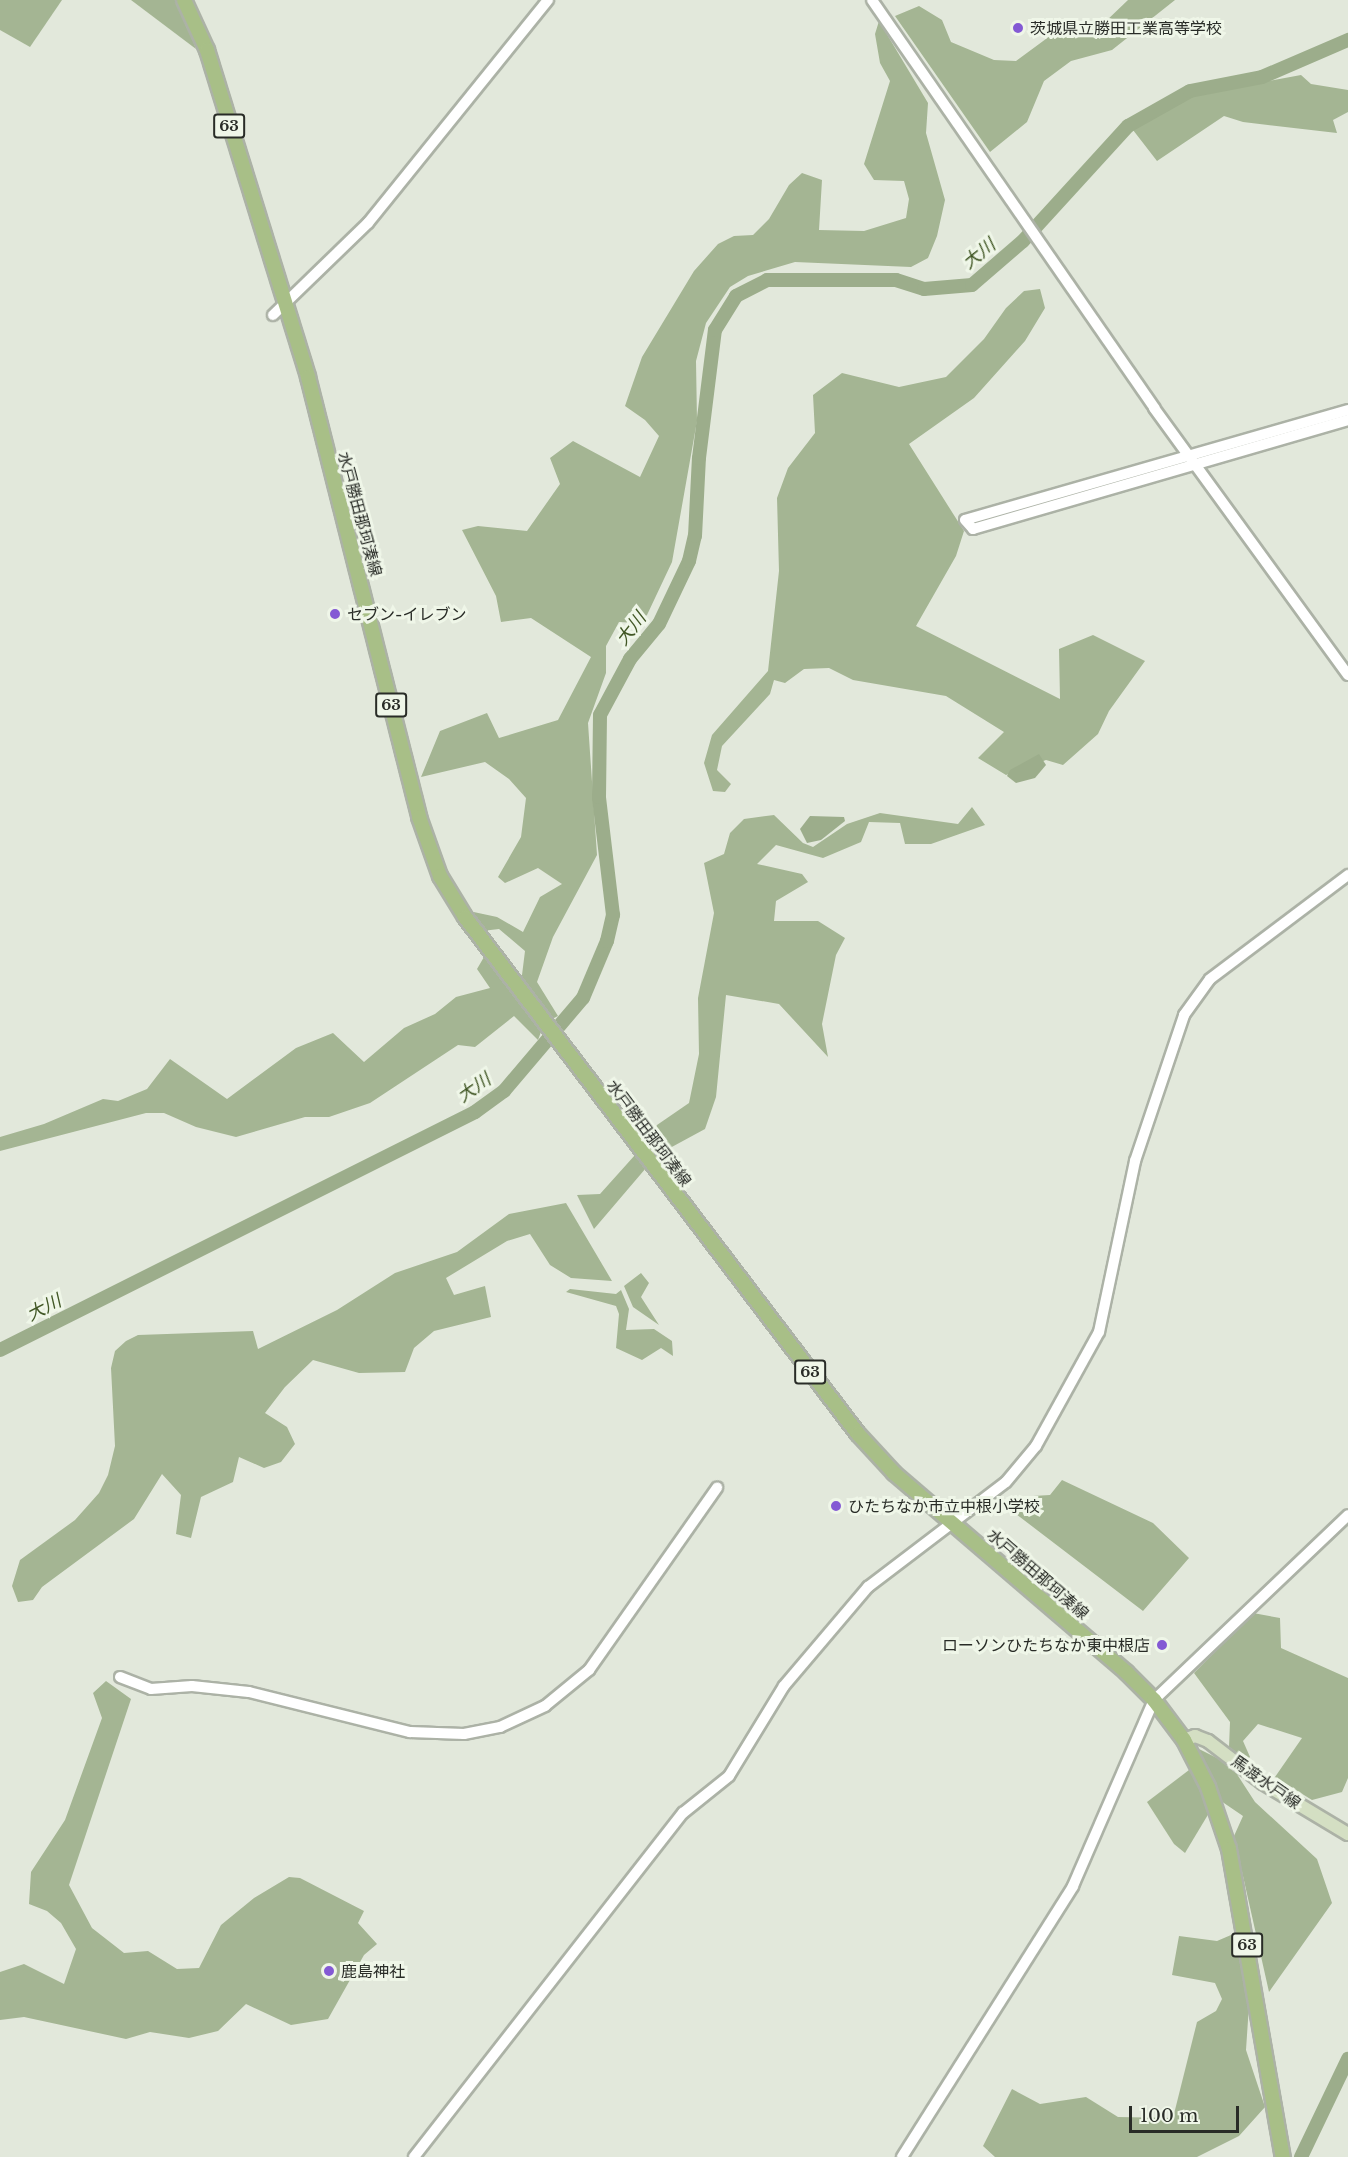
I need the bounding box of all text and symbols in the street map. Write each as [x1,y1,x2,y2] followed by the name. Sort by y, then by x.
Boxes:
[1030,18,1222,38] place label: 茨城県立勝田工業高等学校
[1011,21,1025,35] marker: 茨城県立勝田工業高等学校
[212,114,246,138] road number: 63
[958,234,1000,274] water label: 大川
[334,450,386,578] street label: 水戸勝田那珂湊線
[347,604,466,624] place label: セブン-イレブン
[328,607,342,621] marker: セブン-イレブン
[611,608,651,650] water label: 大川
[374,693,408,717] road number: 63
[453,1069,495,1107] water label: 大川
[603,1076,695,1190] street label: 水戸勝田那珂湊線
[23,1290,65,1326] water label: 大川
[794,1360,826,1384] road number: 63
[848,1496,1040,1516] place label: ひたちなか市立中根小学校
[829,1499,843,1513] marker: ひたちなか市立中根小学校
[983,1525,1093,1623] street label: 水戸勝田那珂湊線
[942,1635,1150,1655] place label: ローソンひたちなか東中根店
[1155,1638,1169,1652] marker: ローソンひたちなか東中根店
[1228,1751,1304,1813] street label: 馬渡水戸線
[1230,1933,1264,1957] road number: 63
[341,1961,405,1981] place label: 鹿島神社
[322,1964,336,1978] marker: 鹿島神社
[1132,2094,1242,2132] scale bar
[1140,2105,1198,2127] text: 100 m

